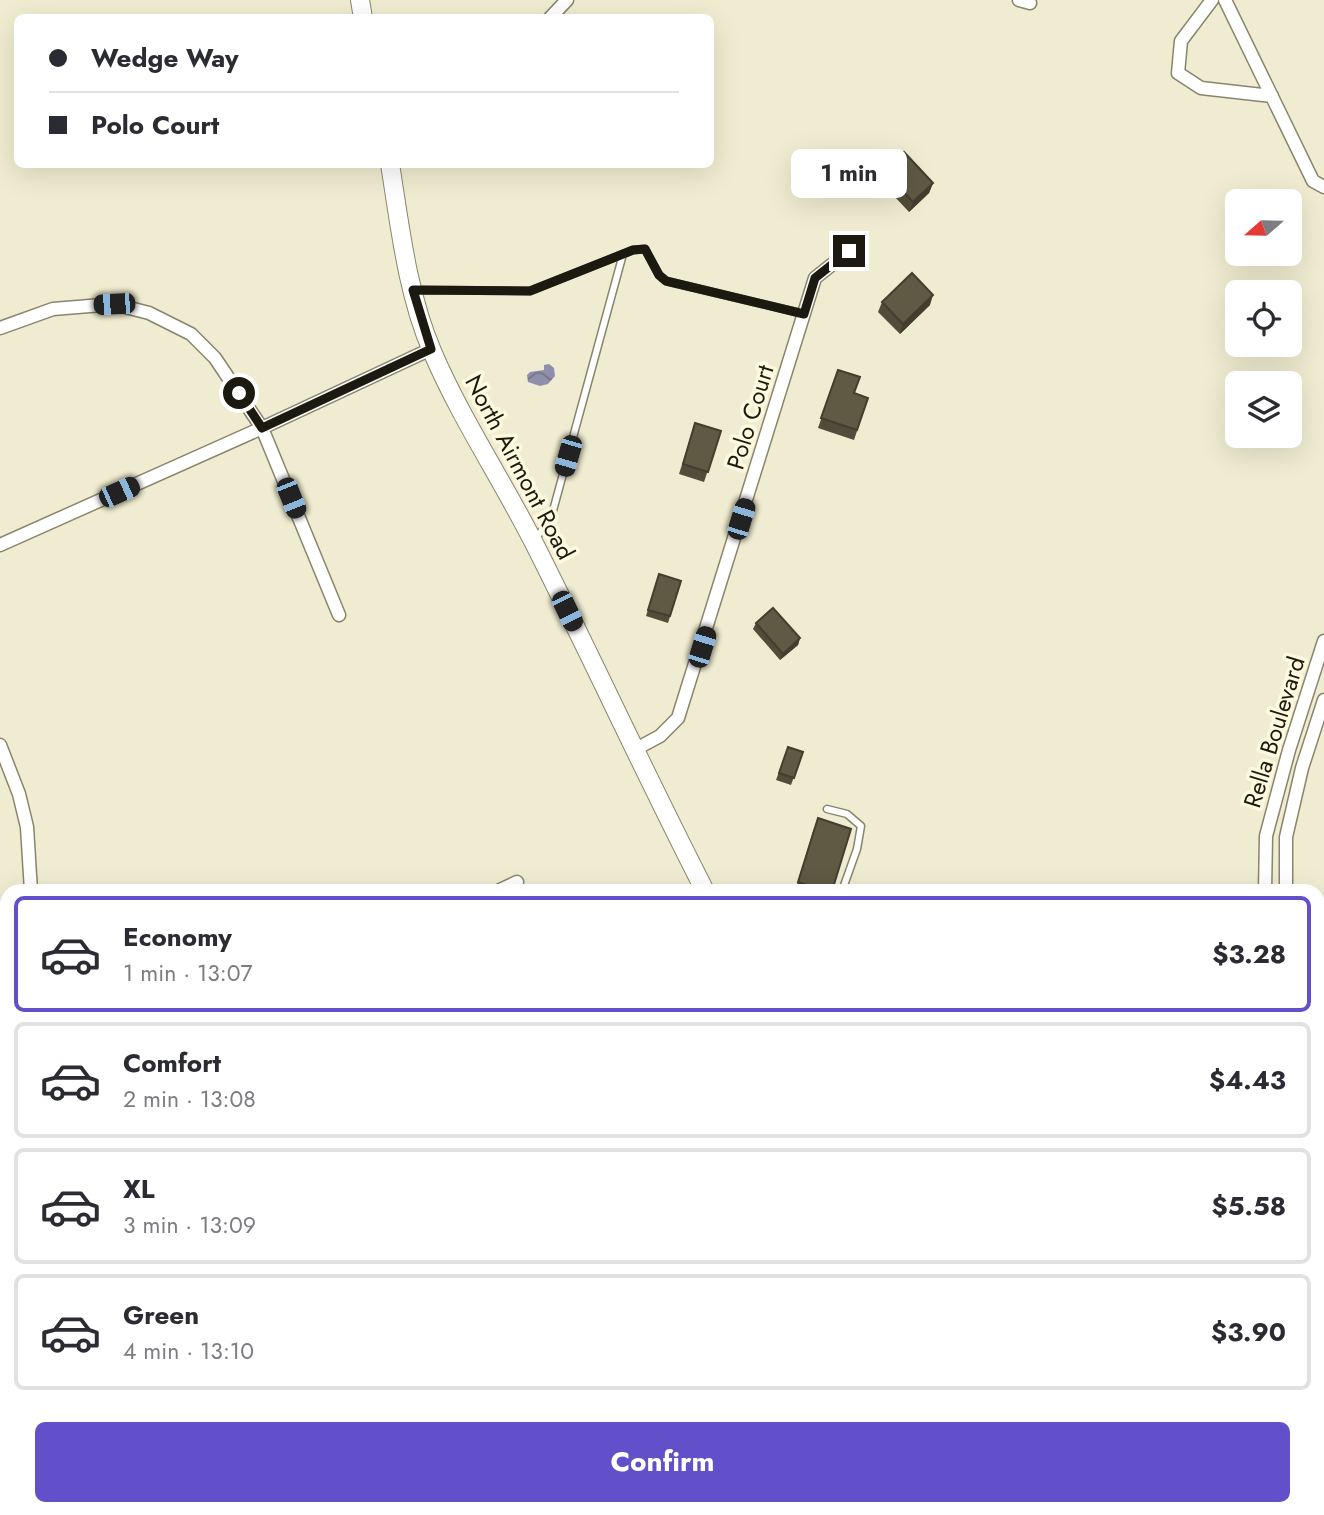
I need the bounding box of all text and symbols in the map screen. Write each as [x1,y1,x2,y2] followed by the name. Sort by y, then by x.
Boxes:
[91,39,239,77] text: Wedge Way
[91,106,219,144] text: Polo Court
[791,149,907,198] callout: 1 min
[820,156,878,190] text: 1 min
[1225,189,1302,266] north arrow
[1225,189,1302,448] map controls
[833,235,865,267] route end
[1225,280,1302,357] button: locate
[93,292,136,316] car
[718,360,783,474] street label: Polo Court
[456,368,584,566] street label: North Airmont Road
[1225,371,1302,448] button: layers
[223,377,255,409] route start
[553,433,584,479] car
[96,474,143,510] car
[274,475,309,521] car
[725,496,758,542] car
[549,588,586,634] car
[686,624,719,670] car
[1234,652,1314,812] street label: Rella Boulevard
[123,918,232,956] text: Economy
[39,923,102,986] icon: car
[1212,935,1286,973] text: $3.28
[123,956,253,990] text: 1 min · 13:07
[123,1044,221,1082] text: Comfort
[39,1049,102,1112] icon: car
[1209,1061,1286,1099] text: $4.43
[123,1082,256,1116] text: 2 min · 13:08
[123,1170,155,1208] text: XL
[39,1175,102,1238] icon: car
[1212,1187,1286,1225] text: $5.58
[123,1208,256,1242] text: 3 min · 13:09
[123,1296,199,1334] text: Green
[39,1301,102,1364] icon: car
[1211,1313,1286,1351] text: $3.90
[123,1334,254,1368] text: 4 min · 13:10
[35,1422,1290,1502] button: Confirm

